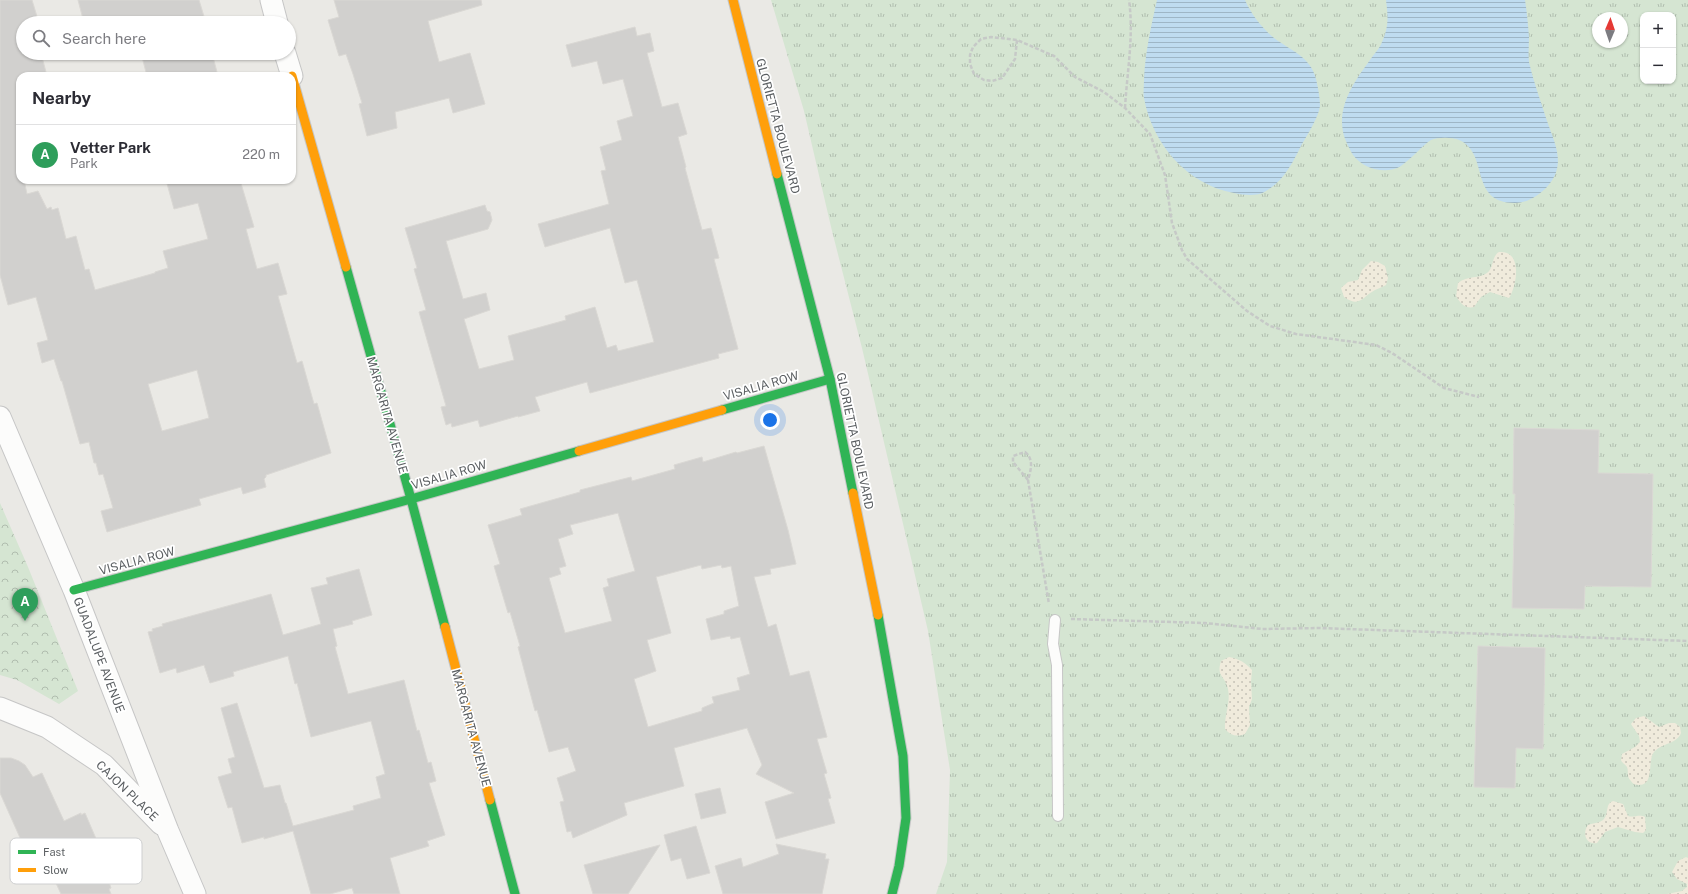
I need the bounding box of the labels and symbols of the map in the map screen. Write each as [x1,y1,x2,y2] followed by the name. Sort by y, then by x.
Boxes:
[1592,12,1628,48] north arrow
[753,57,803,195] street label: GLORIETTA BOULEVARD
[364,355,410,475] street label: MARGARITA AVENUE
[722,368,801,403] street label: VISALIA ROW
[834,371,876,511] street label: GLORIETTA BOULEVARD
[760,410,780,430] your location
[410,457,489,492] street label: VISALIA ROW
[98,544,177,578] street label: VISALIA ROW
[12,588,38,621] pin: A
[71,595,127,715] street label: GUADALUPE AVENUE
[449,668,493,788] street label: MARGARITA AVENUE
[93,758,161,824] street label: CAJON PLACE
[10,838,142,884] legend
[43,846,65,858] text: Fast
[43,864,69,876] text: Slow

